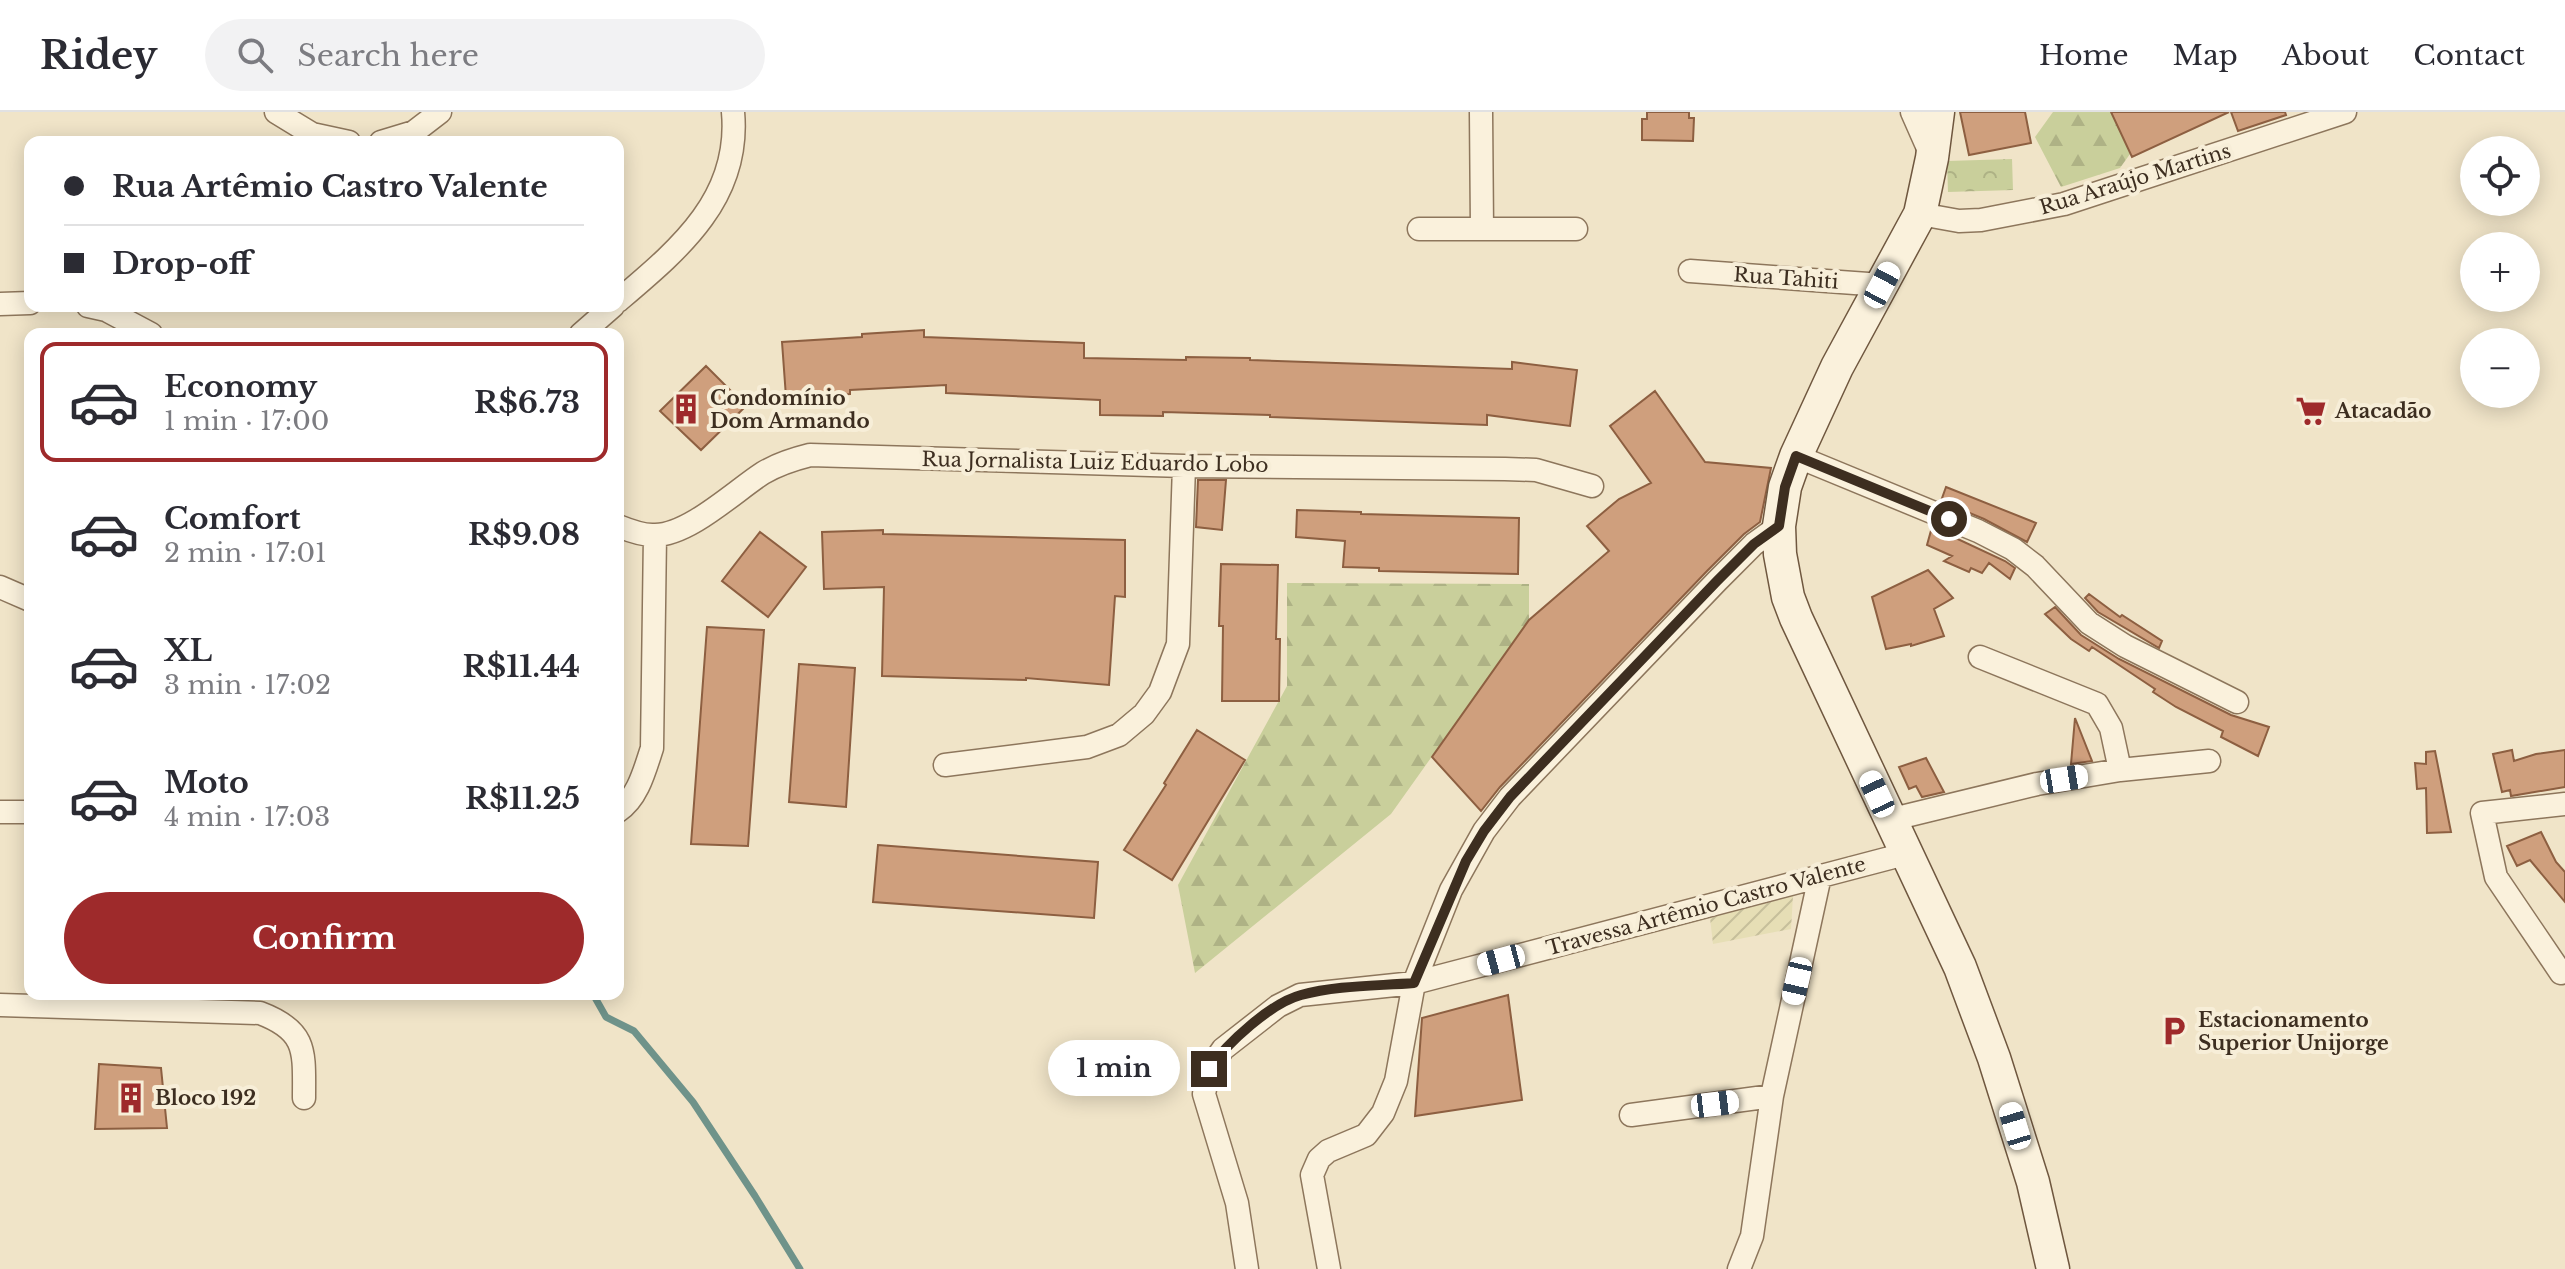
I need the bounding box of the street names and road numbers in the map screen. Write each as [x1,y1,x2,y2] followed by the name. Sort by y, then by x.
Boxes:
[2036,138,2234,220] street label: Rua Araújo Martins
[1733,262,1839,294] street label: Rua Tahiti
[921,447,1269,477] street label: Rua Jornalista Luiz Eduardo Lobo
[1544,852,1868,960] street label: Travessa Artêmio Castro Valente

